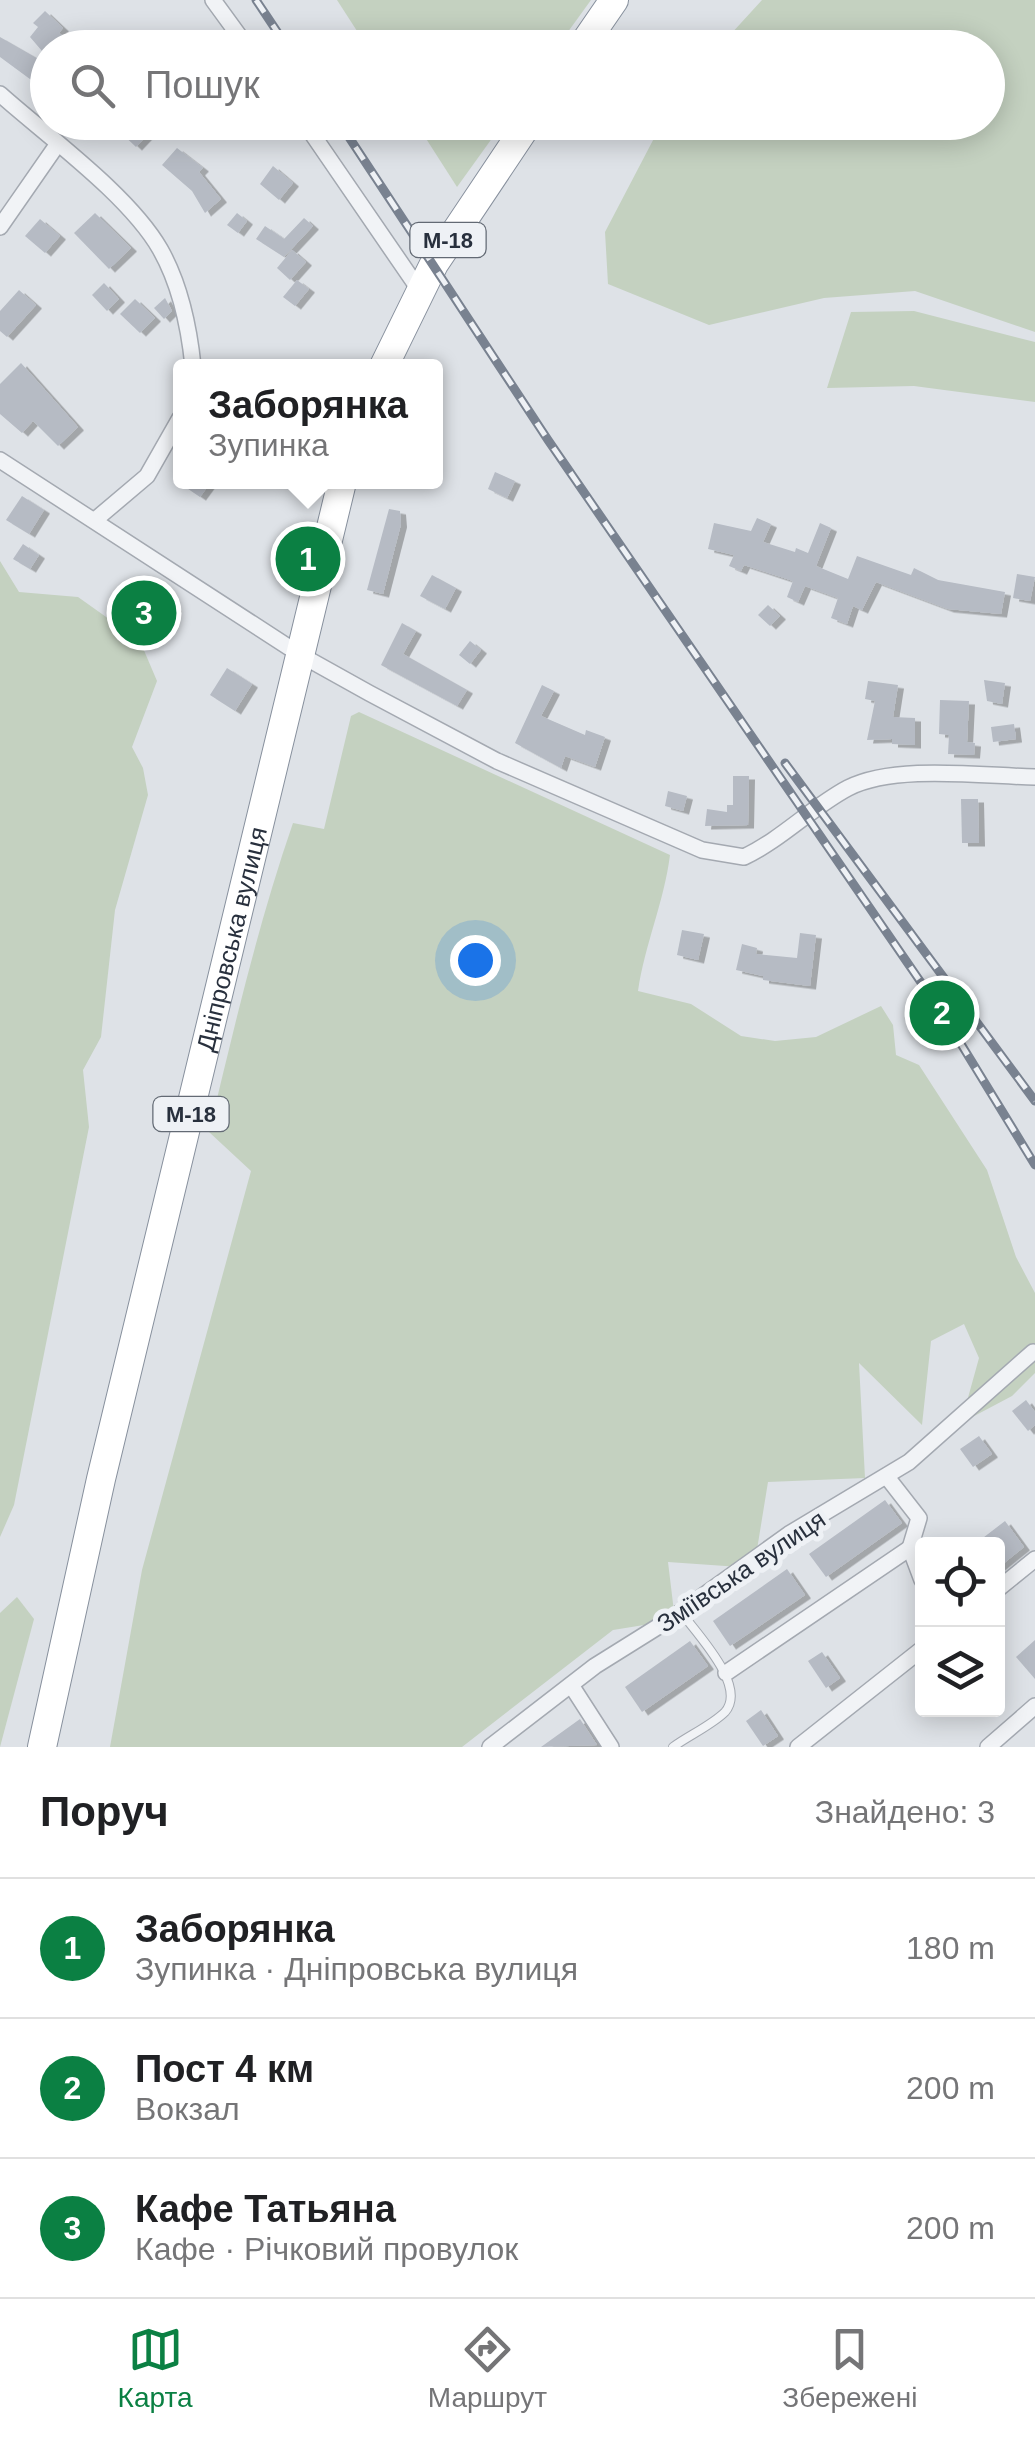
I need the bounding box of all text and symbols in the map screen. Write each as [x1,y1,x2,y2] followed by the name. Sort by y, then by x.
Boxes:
[30,30,1005,140] search box
[65,58,120,113] icon: search
[145,64,260,106] text: Пошук
[410,223,486,257] road number: М-18
[173,359,443,489] popup
[208,384,408,426] text: Заборянка
[208,427,329,463] text: Зупинка
[276,522,340,596] pin: 1
[112,576,176,650] pin: 3
[191,824,272,1054] street label: Дніпровська вулиця
[450,935,501,986] your location
[910,976,974,1050] pin: 2
[154,1097,228,1131] road number: М-18
[652,1504,830,1638] street label: Зміївська вулиця
[915,1537,1005,1717] map controls
[915,1537,1005,1627] button: locate
[915,1627,1005,1717] button: layers
[40,1788,169,1835] text: Поруч
[815,1794,995,1830] text: Знайдено: 3
[135,1908,335,1950] text: Заборянка
[64,1930,81,1966] text: 1
[906,1930,995,1966] text: 180 m
[135,1951,578,1987] text: Зупинка · Дніпровська вулиця
[135,2048,314,2090] text: Пост 4 км
[64,2070,81,2106] text: 2
[906,2070,995,2106] text: 200 m
[135,2091,240,2127] text: Вокзал
[135,2188,396,2230] text: Кафе Татьяна
[64,2210,81,2246] text: 3
[906,2210,995,2246] text: 200 m
[135,2231,518,2267] text: Кафе · Річковий провулок
[118,2322,193,2414] tab: Карта
[428,2322,547,2414] tab: Маршрут
[782,2322,917,2414] tab: Збережені

